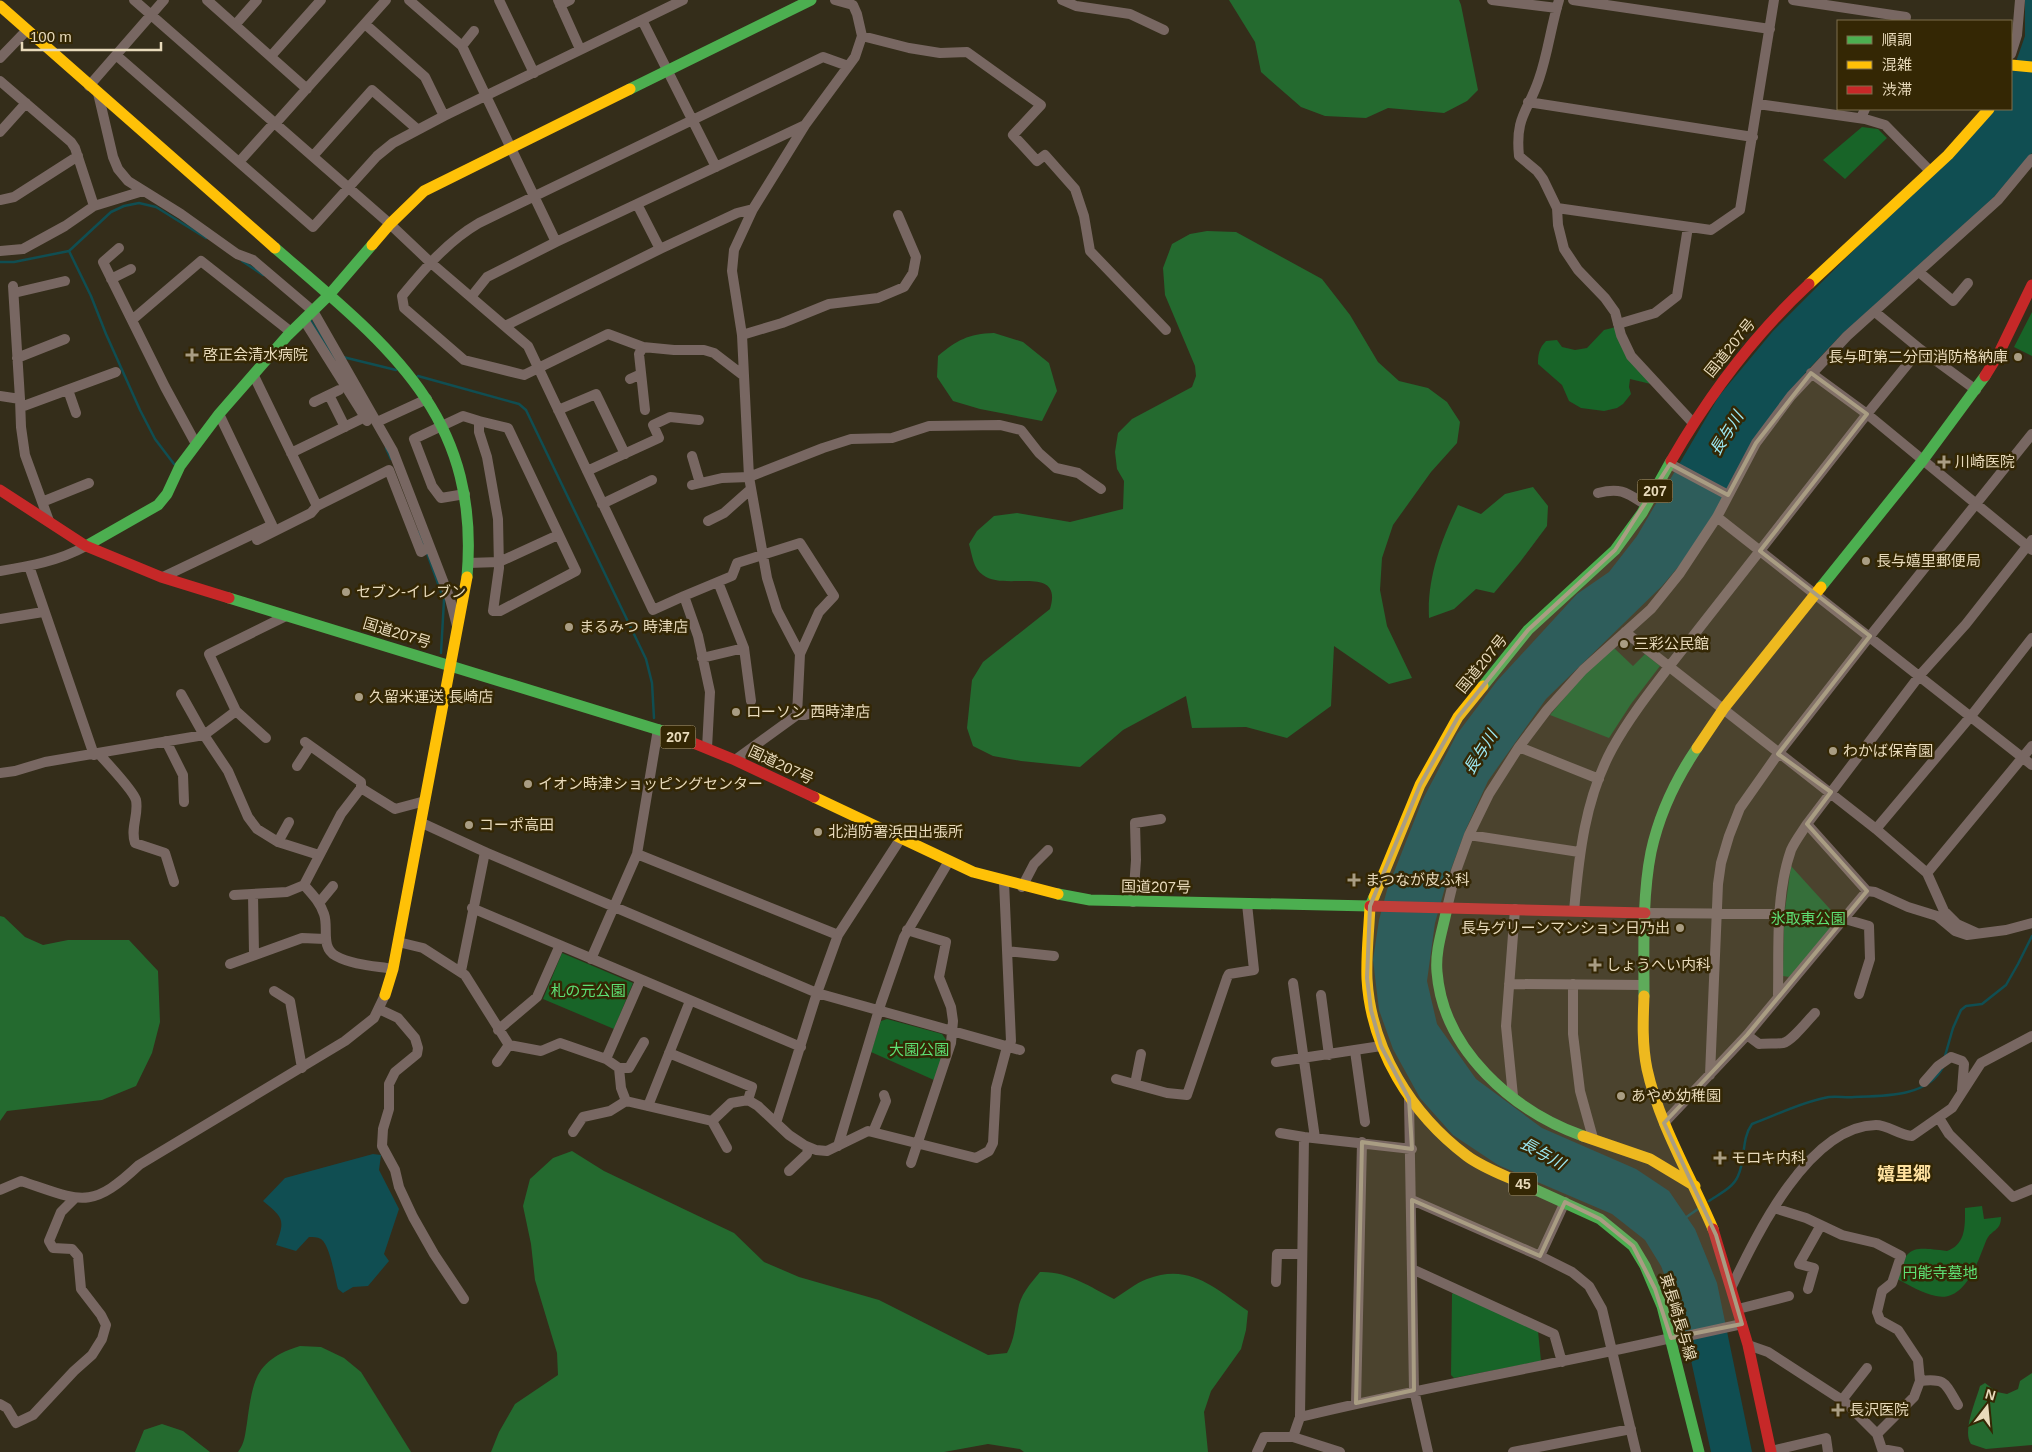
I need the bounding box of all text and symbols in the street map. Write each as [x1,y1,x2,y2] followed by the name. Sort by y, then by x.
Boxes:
[22,20,161,52] scale bar
[1837,20,2012,110] legend
[30,28,72,45] text: 100 m
[1882,31,1912,48] text: 順調
[1882,56,1912,73] text: 混雑
[1882,81,1912,98] text: 渋滞
[1701,315,1758,380] street label: 国道207号
[203,346,308,363] place label: 啓正会清水病院
[185,348,199,362] marker: 啓正会清水病院
[1828,348,2008,365] place label: 長与町第二分団消防格納庫
[2012,351,2024,363] marker: 長与町第二分団消防格納庫
[1706,407,1747,458] water label: 長与川
[1955,453,2015,470] place label: 川崎医院
[1937,455,1951,469] marker: 川崎医院
[1638,480,1672,502] road number: 207
[1876,552,1981,569] place label: 長与嬉里郵便局
[1860,555,1872,567] marker: 長与嬉里郵便局
[356,583,466,600] place label: セブン-イレブン
[340,586,352,598] marker: セブン-イレブン
[361,614,433,651] street label: 国道207号
[579,618,688,635] place label: まるみつ 時津店
[563,621,575,633] marker: まるみつ 時津店
[1453,631,1510,696] street label: 国道207号
[1634,635,1709,652] place label: 三彩公民館
[1618,638,1630,650] marker: 三彩公民館
[369,688,493,705] place label: 久留米運送 長崎店
[353,691,365,703] marker: 久留米運送 長崎店
[746,703,870,720] place label: ローソン 西時津店
[730,706,742,718] marker: ローソン 西時津店
[660,726,696,749] road number: 207
[1460,726,1501,777] water label: 長与川
[746,742,817,787] street label: 国道207号
[1843,742,1933,759] place label: わかば保育園
[1827,745,1839,757] marker: わかば保育園
[538,775,763,792] place label: イオン時津ショッピングセンター
[522,778,534,790] marker: イオン時津ショッピングセンター
[479,816,554,833] place label: コーポ高田
[463,819,475,831] marker: コーポ高田
[828,823,963,840] place label: 北消防署浜田出張所
[812,826,824,838] marker: 北消防署浜田出張所
[1365,871,1470,888] place label: まつなが皮ふ科
[1347,873,1361,887] marker: まつなが皮ふ科
[1121,877,1191,896] street label: 国道207号
[1770,910,1846,927] park label: 氷取東公園
[1461,919,1670,936] place label: 長与グリーンマンション日乃出
[1674,922,1686,934] marker: 長与グリーンマンション日乃出
[1606,956,1711,973] place label: しょうへい内科
[1588,958,1602,972] marker: しょうへい内科
[550,982,626,999] park label: 札の元公園
[889,1041,949,1058] park label: 大園公園
[1631,1087,1721,1104] place label: あやめ幼稚園
[1615,1090,1627,1102] marker: あやめ幼稚園
[1518,1134,1570,1173] water label: 長与川
[1731,1149,1806,1166] place label: モロキ内科
[1713,1151,1727,1165] marker: モロキ内科
[1877,1164,1931,1184] district label: 嬉里郷
[1509,1172,1537,1196] road number: 45
[1902,1264,1978,1281] park label: 円能寺墓地
[1657,1271,1700,1362] street label: 東長崎長与線
[1962,1382,2012,1432] north arrow
[1984,1385,1998,1404] text: N
[1849,1401,1909,1418] place label: 長沢医院
[1831,1403,1845,1417] marker: 長沢医院

